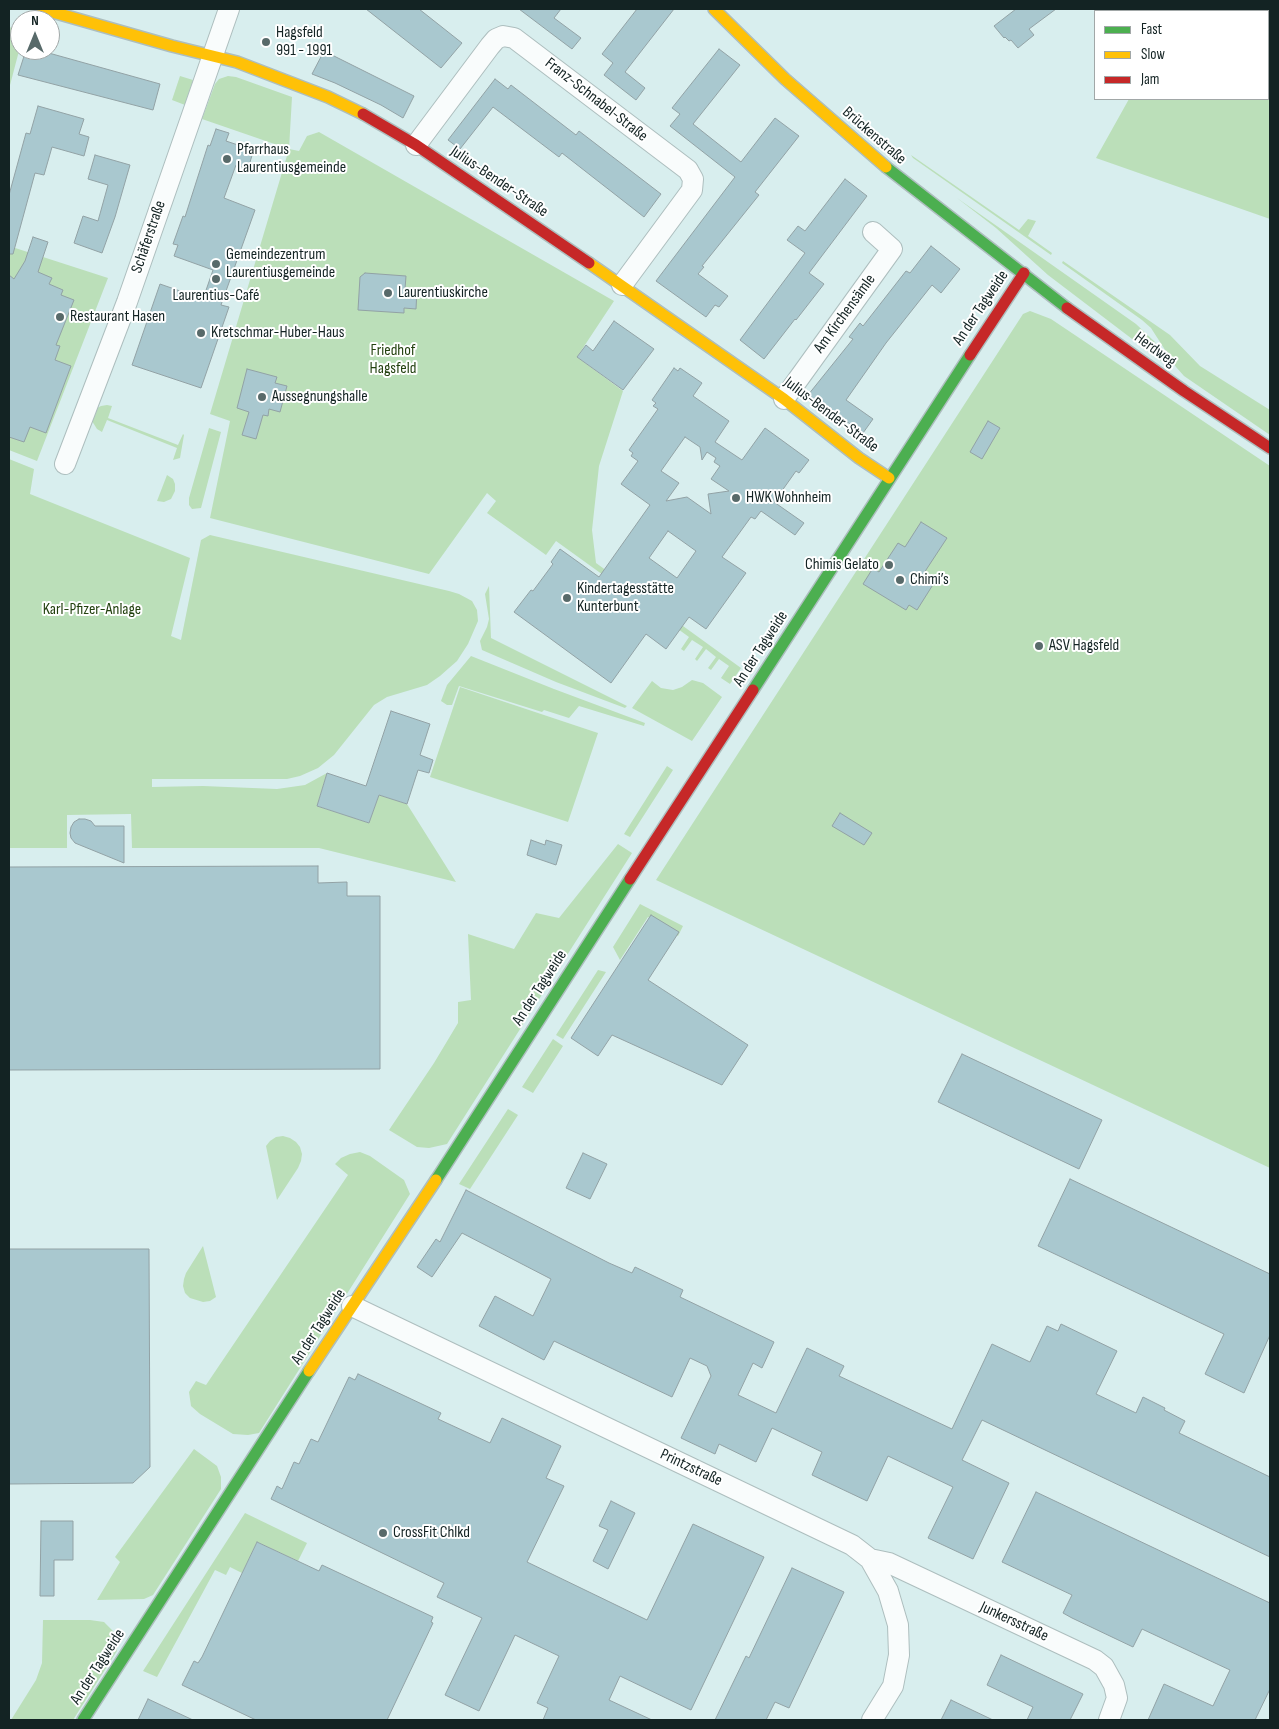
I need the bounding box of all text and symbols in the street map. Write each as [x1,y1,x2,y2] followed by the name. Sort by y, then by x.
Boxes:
[10,10,60,60] north arrow
[1094,10,1269,100] legend
[31,12,39,29] text: N
[1141,20,1162,39] text: Fast
[276,23,332,61] place label: Hagsfeld 991 - 1991
[260,36,272,48] marker: Hagsfeld 991 - 1991
[1141,45,1165,64] text: Slow
[541,54,651,146] street label: Franz-Schnabel-Straße
[1141,70,1159,89] text: Jam
[838,103,910,169] street label: Brückenstraße
[237,140,346,178] place label: Pfarrhaus Laurentiusgemeinde
[446,142,552,222] street label: Julius-Bender-Straße
[221,153,233,165] marker: Pfarrhaus Laurentiusgemeinde
[128,198,170,276] street label: Schäferstraße
[226,245,335,283] place label: Gemeindezentrum Laurentiusgemeinde
[210,258,222,270] marker: Gemeindezentrum Laurentiusgemeinde
[949,267,1013,349] street label: An der Tagweide
[810,271,880,357] street label: Am Kirchensämle
[210,273,222,285] marker: Laurentius-Café
[398,283,488,303] place label: Laurentiuskirche
[172,286,260,306] place label: Laurentius-Café
[382,287,394,299] marker: Laurentiuskirche
[70,307,165,327] place label: Restaurant Hasen
[54,311,66,323] marker: Restaurant Hasen
[211,323,344,343] place label: Kretschmar-Huber-Haus
[195,327,207,339] marker: Kretschmar-Huber-Haus
[1130,328,1180,372] street label: Herdweg
[370,341,416,379] park label: Friedhof Hagsfeld
[780,373,882,457] street label: Julius-Bender-Straße
[272,387,368,407] place label: Aussegnungshalle
[256,391,268,403] marker: Aussegnungshalle
[746,488,831,508] place label: HWK Wohnheim
[730,492,742,504] marker: HWK Wohnheim
[805,555,879,575] place label: Chimis Gelato
[883,559,895,571] marker: Chimis Gelato
[910,570,949,590] place label: Chimi’s
[894,574,906,586] marker: Chimi’s
[577,579,674,617] place label: Kindertagesstätte Kunterbunt
[561,592,573,604] marker: Kindertagesstätte Kunterbunt
[43,600,141,620] park label: Karl-Pfizer-Anlage
[730,608,792,690] street label: An der Tagweide
[1049,636,1119,656] place label: ASV Hagsfeld
[1033,640,1045,652] marker: ASV Hagsfeld
[509,947,571,1029] street label: An der Tagweide
[288,1286,350,1368] street label: An der Tagweide
[657,1445,725,1491] street label: Printzstraße
[393,1523,470,1543] place label: CrossFit Chlkd
[377,1527,389,1539] marker: CrossFit Chlkd
[977,1598,1051,1646] street label: Junkersstraße
[67,1626,129,1708] street label: An der Tagweide

